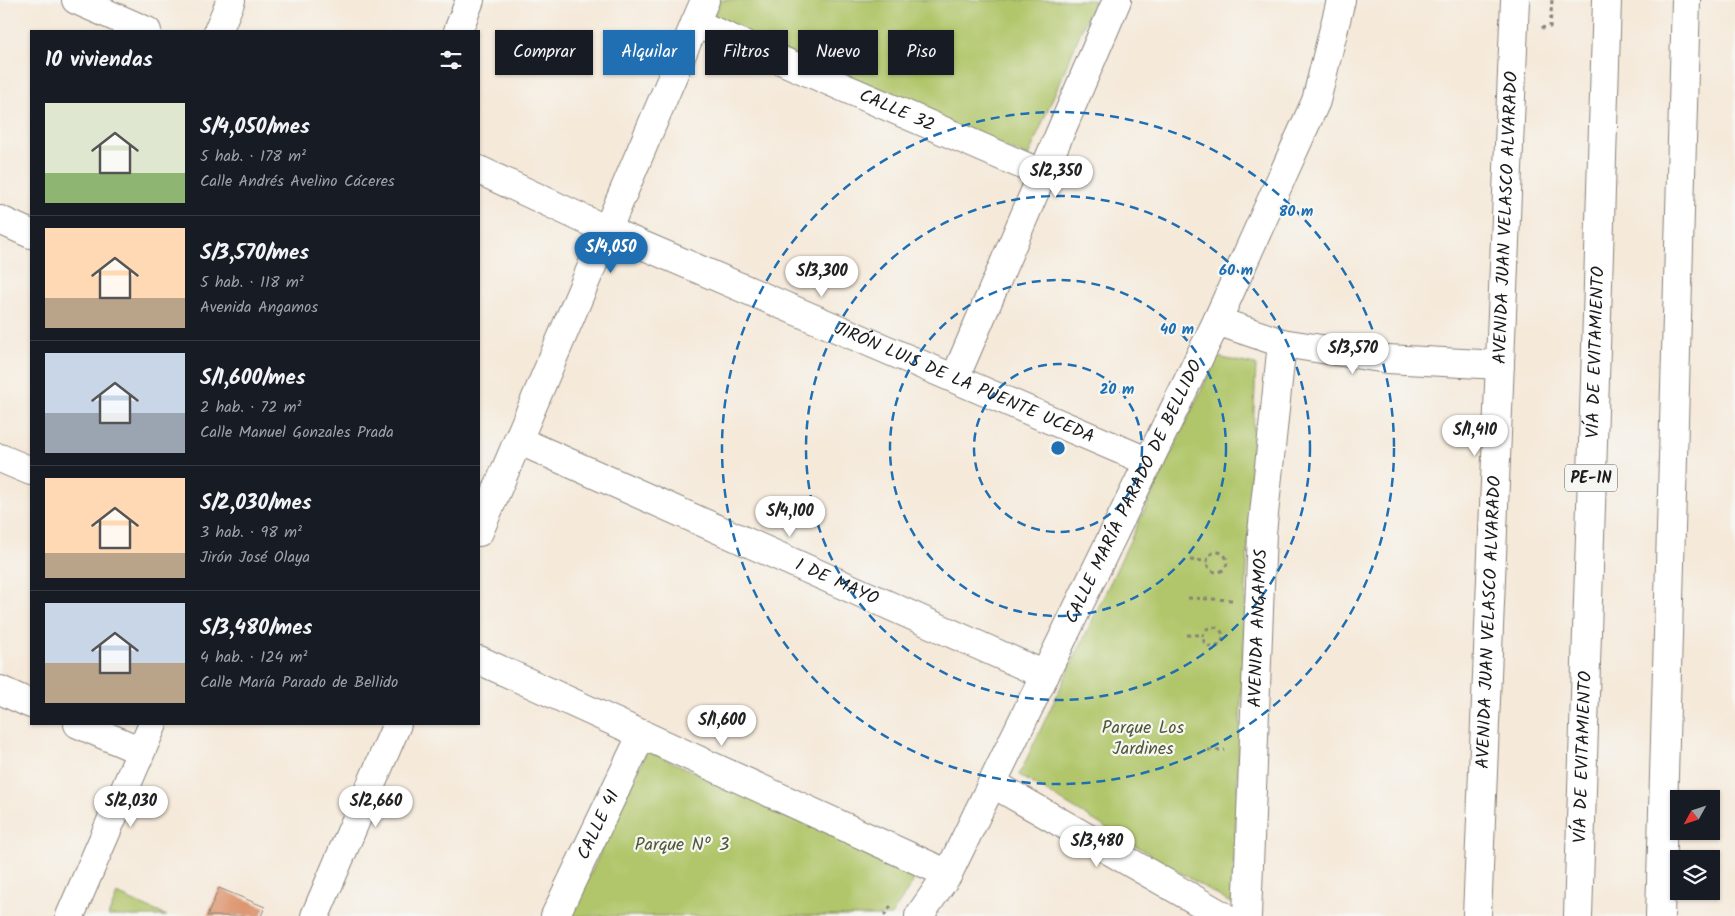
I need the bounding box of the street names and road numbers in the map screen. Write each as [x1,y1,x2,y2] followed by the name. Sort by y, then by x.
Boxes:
[1485,71,1527,365] street label: AVENIDA JUAN VELASCO ALVARADO
[854,81,939,140] street label: CALLE 32
[1579,266,1613,439] street label: VÍA DE EVITAMIENTO
[830,314,1099,452] street label: JIRÓN LUIS DE LA PUENTE UCEDA
[1057,355,1210,629] street label: CALLE MARÍA PARADO DE BELLIDO
[1565,464,1617,492] road number: PE-1N
[1469,475,1510,769] street label: AVENIDA JUAN VELASCO ALVARADO
[1241,548,1276,708] street label: AVENIDA ANGAMOS
[790,551,883,613] street label: 1 DE MAYO
[1566,671,1600,844] street label: VÍA DE EVITAMIENTO
[569,785,628,865] street label: CALLE 41

